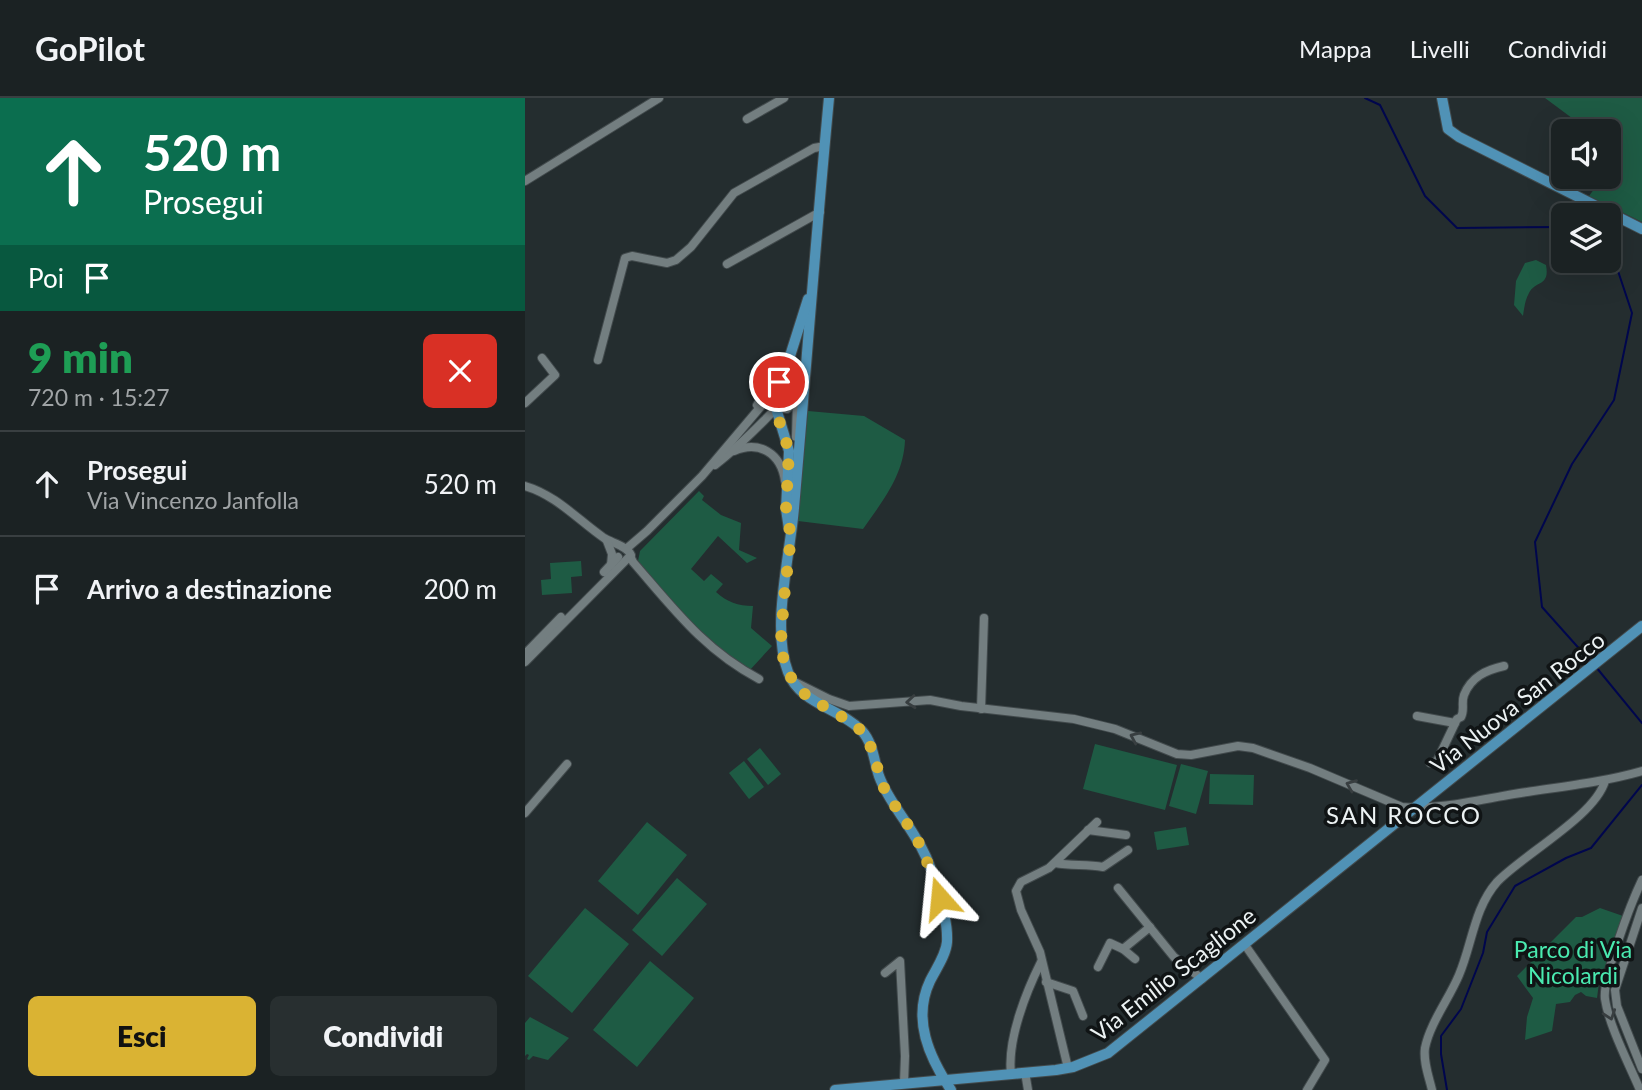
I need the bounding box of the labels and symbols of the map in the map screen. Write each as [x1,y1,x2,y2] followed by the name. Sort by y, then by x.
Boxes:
[749,352,809,412] pin
[1424,625,1610,779] street label: Via Nuova San Rocco
[906,694,917,709] one-way arrow
[1129,731,1142,745] one-way arrow
[1346,780,1358,794] one-way arrow
[1326,800,1482,829] district label: SAN ROCCO
[903,861,977,935] position arrow
[1085,901,1261,1047] street label: Via Emilio Scaglione
[1514,935,1632,989] park label: Parco di Via Nicolardi
[1602,1008,1616,1020] one-way arrow

